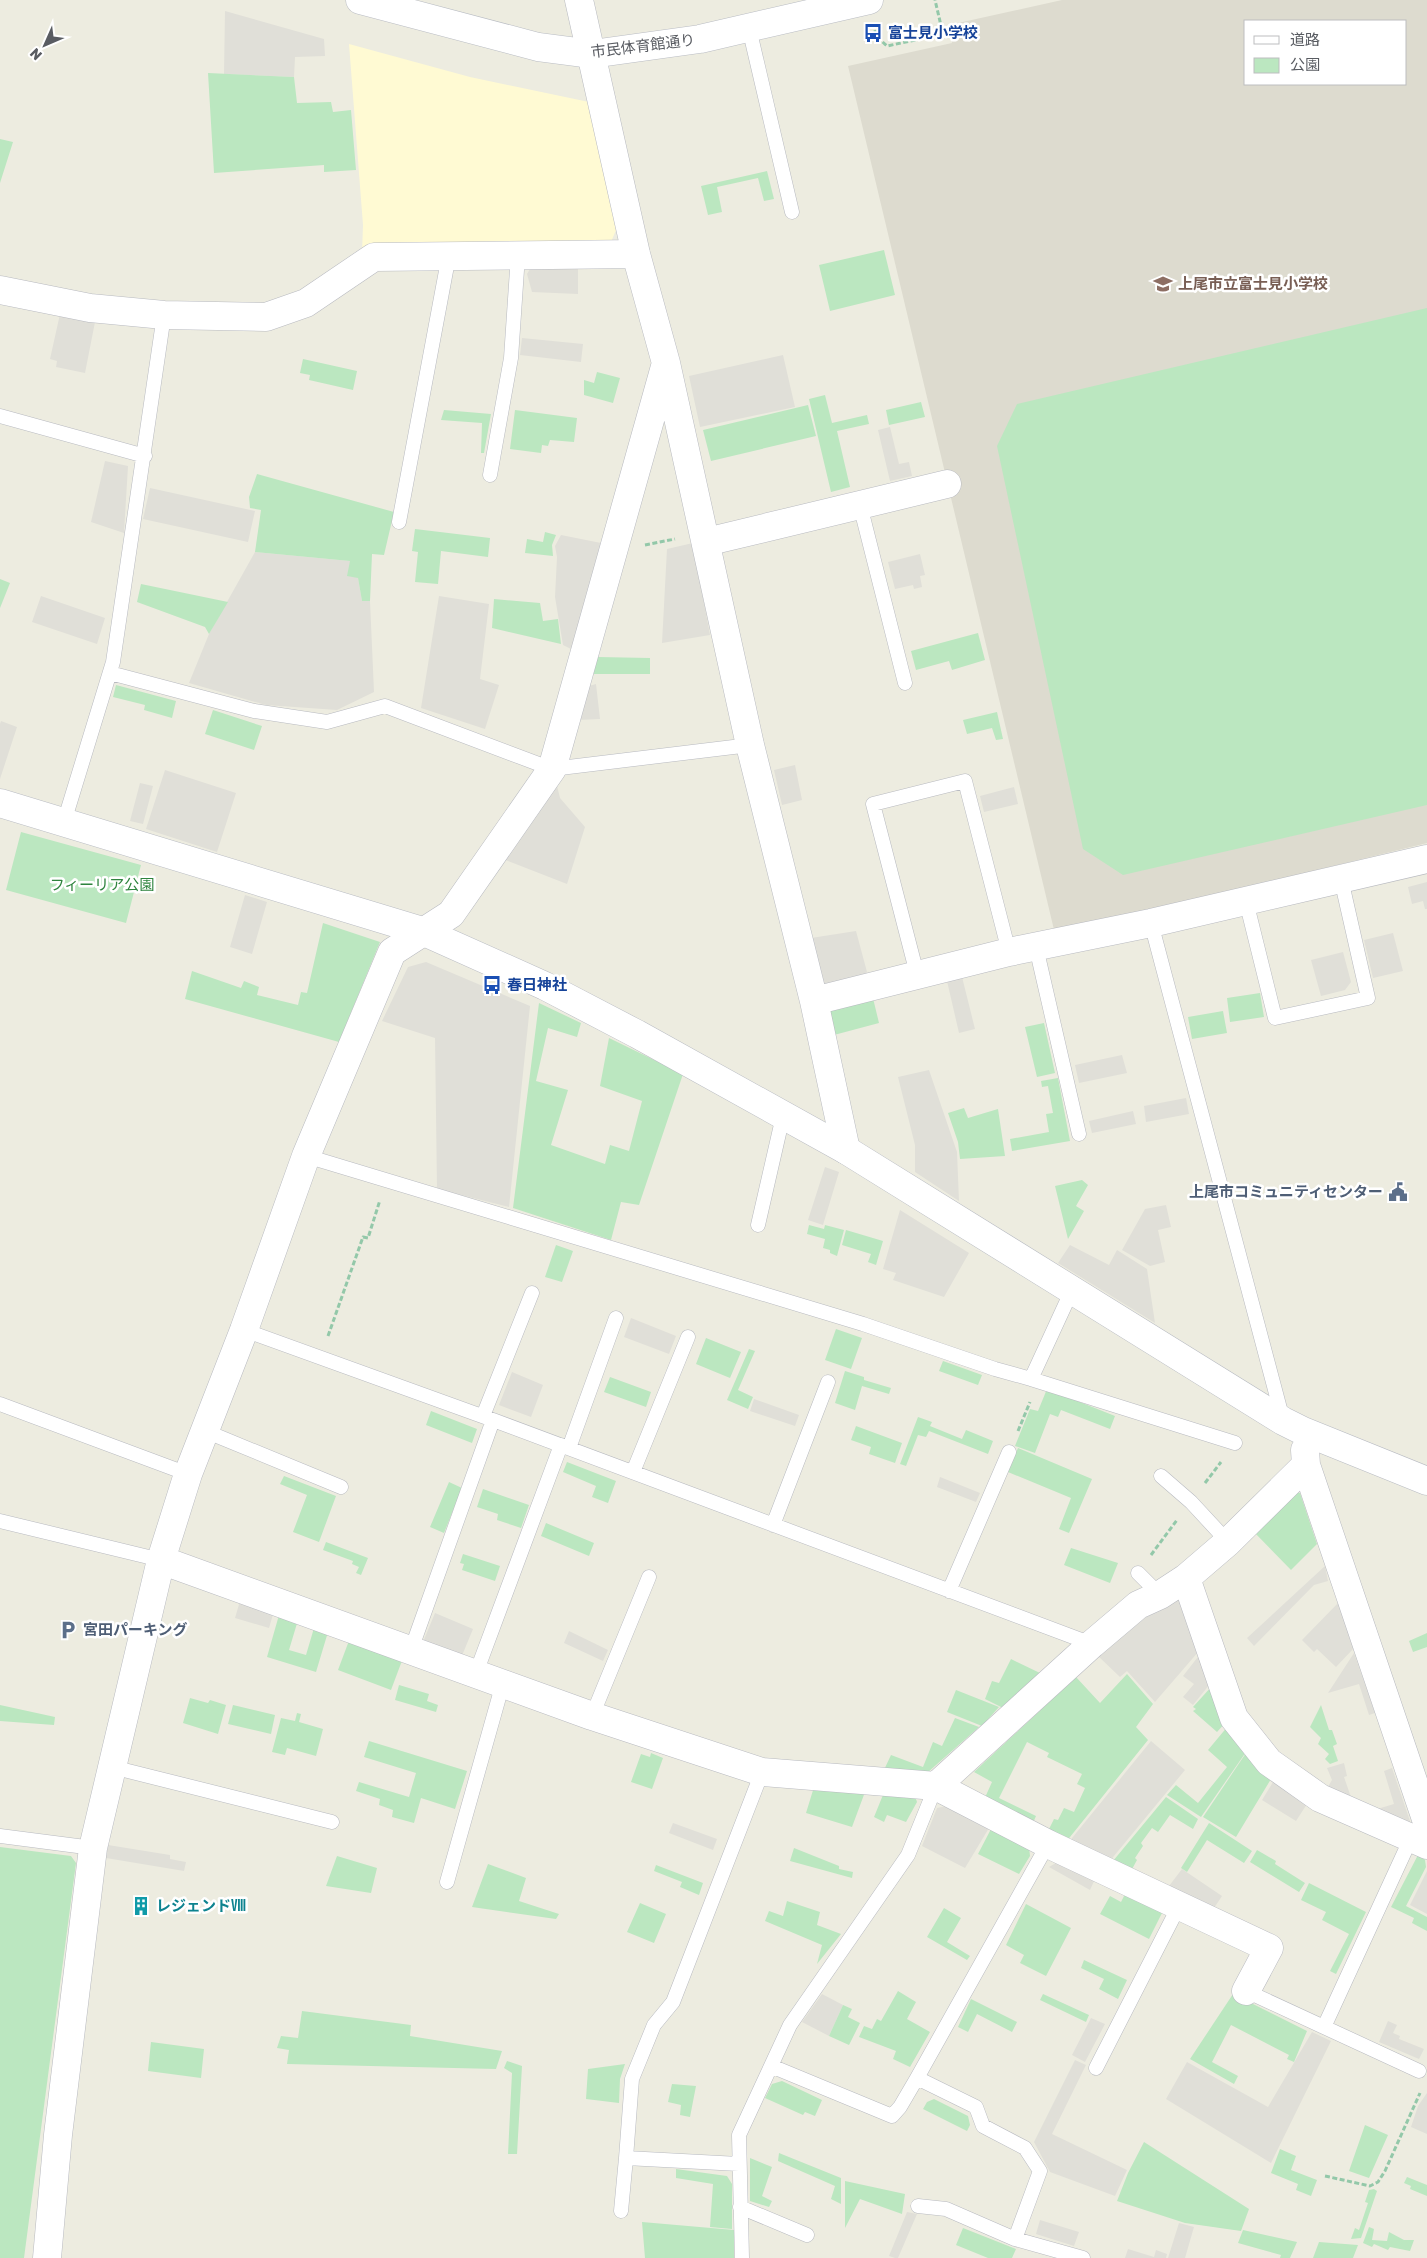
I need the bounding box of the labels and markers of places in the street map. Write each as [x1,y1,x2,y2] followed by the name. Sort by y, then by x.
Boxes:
[862,22,884,44] bus stop icon: 富士見小学校
[888,24,978,42] place label: 富士見小学校
[1152,273,1174,295] school or university icon: 上尾市立富士見小学校
[1178,275,1328,293] place label: 上尾市立富士見小学校
[481,974,503,996] bus stop icon: 春日神社
[507,976,567,994] place label: 春日神社
[1387,1181,1409,1203] public building icon: 上尾市コミュニティセンター
[1189,1183,1383,1201] place label: 上尾市コミュニティセンター
[57,1619,79,1641] parking icon: 宮田パーキング
[83,1621,188,1639] place label: 宮田パーキング
[130,1895,152,1917] building icon: レジェンドⅧ
[156,1897,246,1915] place label: レジェンドⅧ

